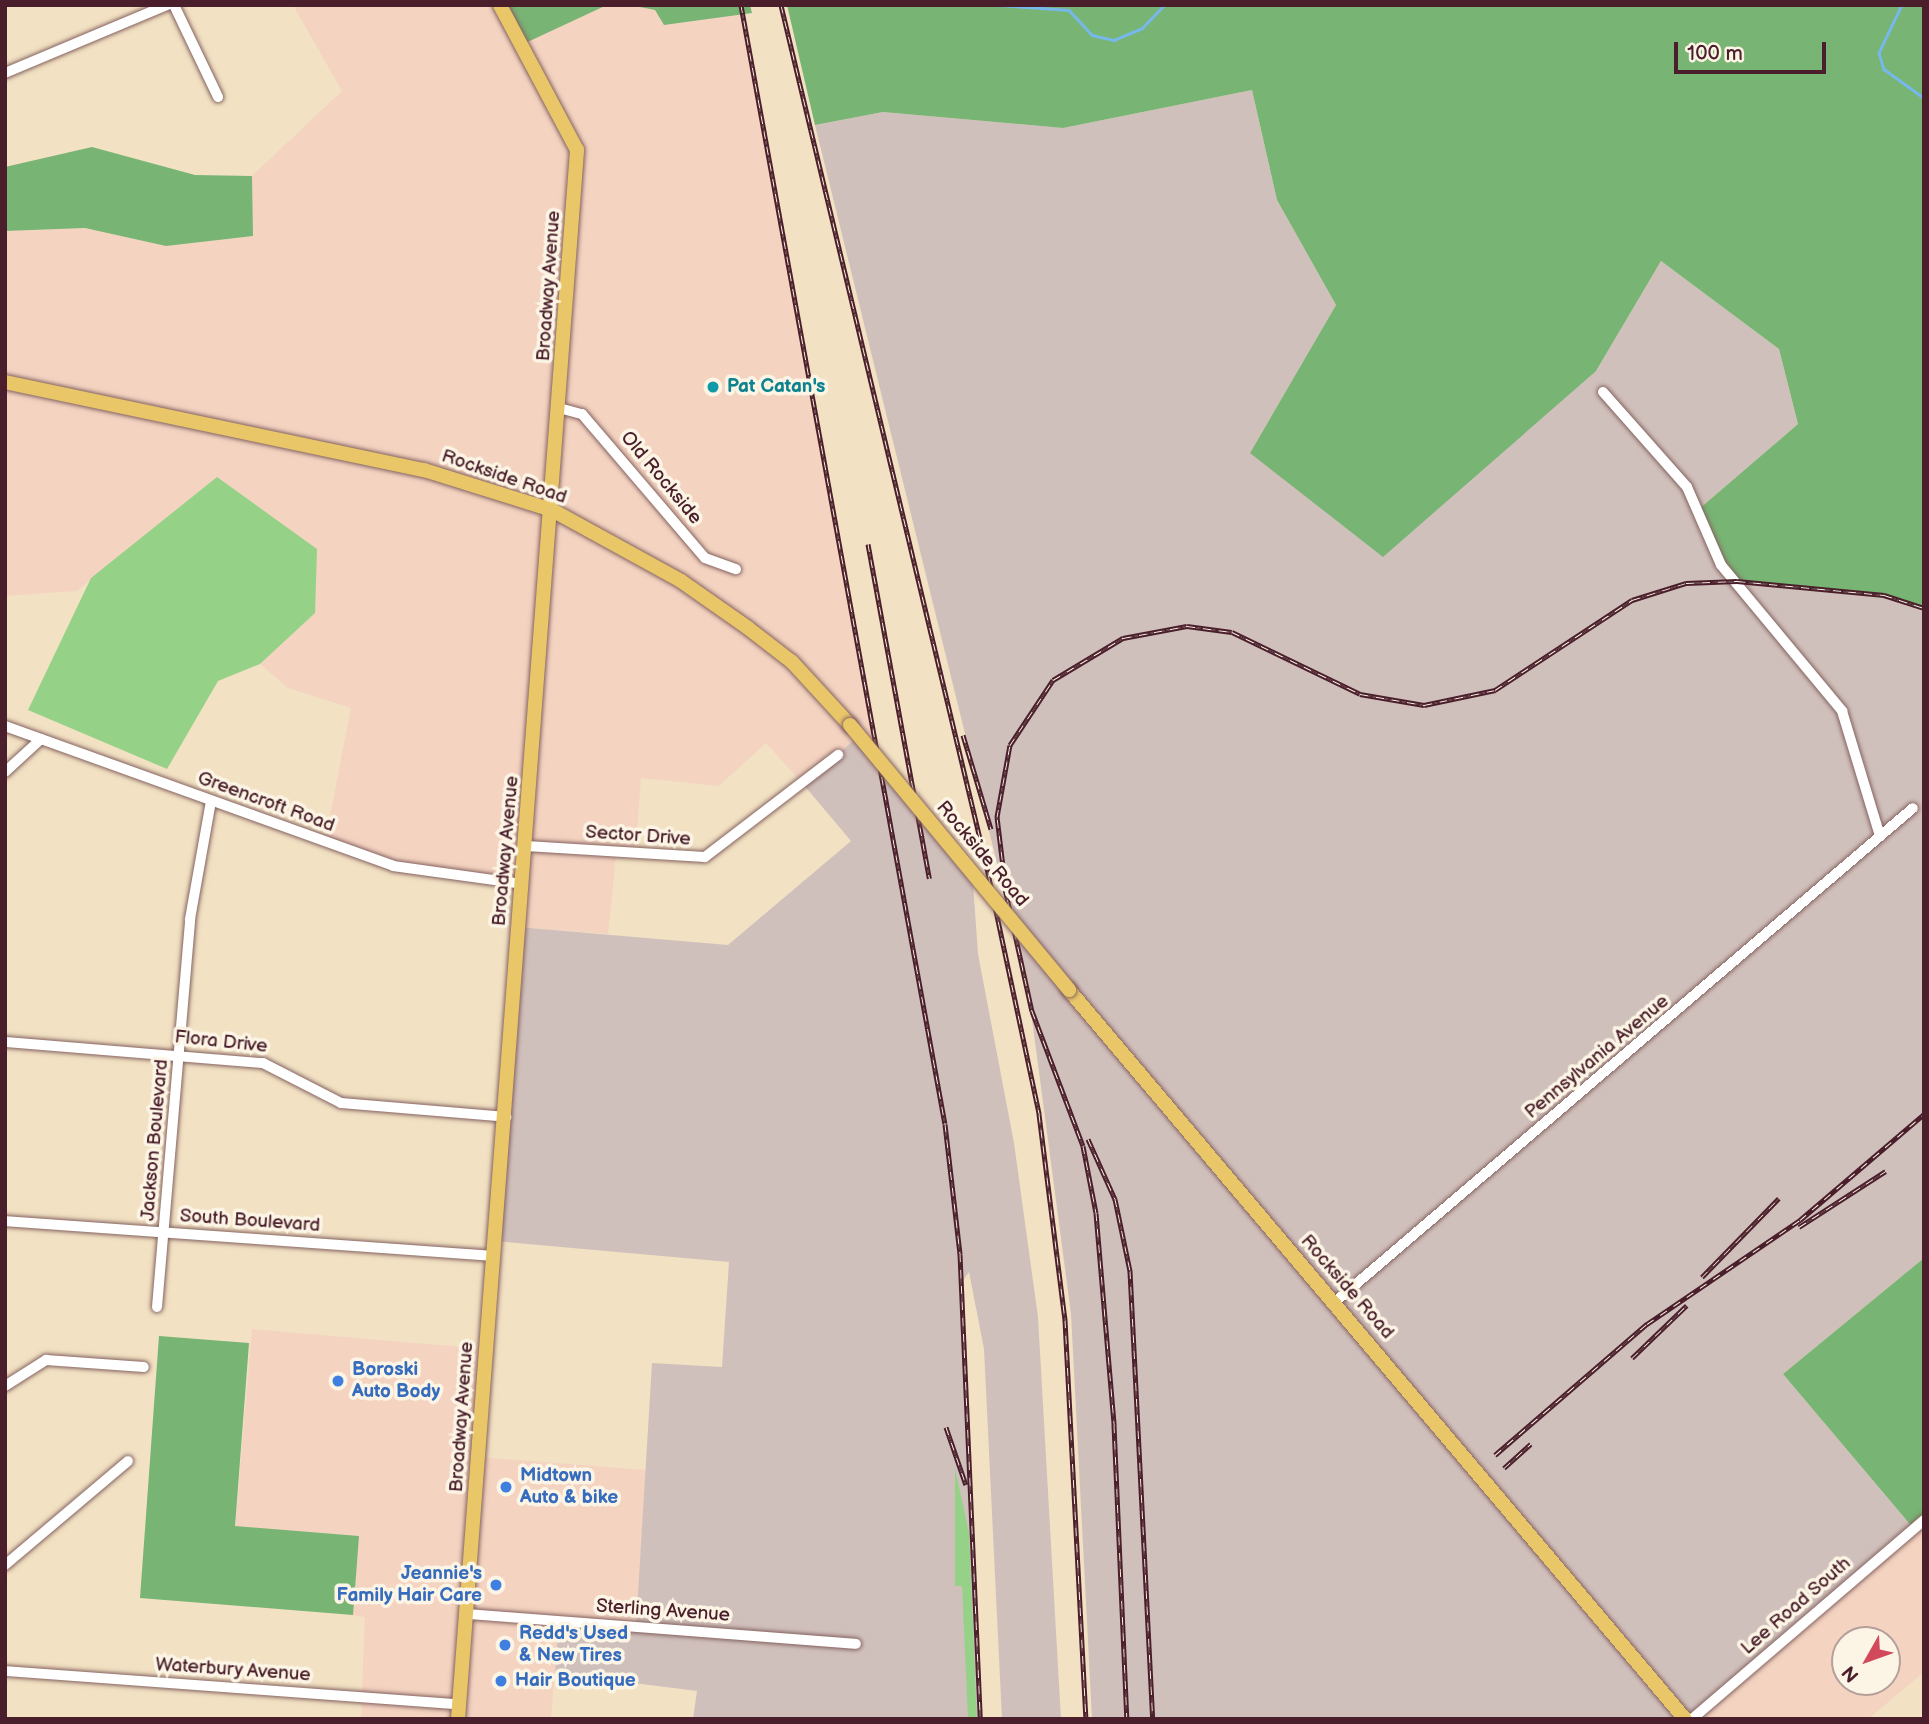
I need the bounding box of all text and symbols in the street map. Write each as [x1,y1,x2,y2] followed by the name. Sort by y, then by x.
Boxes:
[1677,28,1829,72] scale bar
[1687,41,1743,66] text: 100 m
[532,209,566,363] street label: Broadway Avenue
[727,376,825,398] place label: Pat Catan's
[705,379,721,395] marker: Pat Catan's
[616,427,706,529] street label: Old Rockside
[438,445,570,509] street label: Rockside Road
[194,767,338,837] street label: Greencroft Road
[488,774,524,928] street label: Broadway Avenue
[931,797,1033,911] street label: Rockside Road
[585,821,691,851] street label: Sector Drive
[1520,990,1674,1124] street label: Pennsylvania Avenue
[173,1026,269,1058] street label: Flora Drive
[137,1058,173,1222] street label: Jackson Boulevard
[179,1205,321,1237] street label: South Boulevard
[1295,1230,1399,1344] street label: Rockside Road
[445,1340,479,1494] street label: Broadway Avenue
[352,1359,440,1403] place label: Boroski Auto Body
[330,1373,346,1389] marker: Boroski Auto Body
[520,1465,618,1509] place label: Midtown Auto & bike
[498,1479,514,1495] marker: Midtown Auto & bike
[1736,1552,1856,1660] street label: Lee Road South
[336,1563,482,1607] place label: Jeannie's Family Hair Care
[488,1577,504,1593] marker: Jeannie's Family Hair Care
[595,1595,731,1627] street label: Sterling Avenue
[519,1623,628,1667] place label: Redd's Used & New Tires
[1831,1626,1901,1696] north arrow
[497,1637,513,1653] marker: Redd's Used & New Tires
[154,1653,312,1687] street label: Waterbury Avenue
[1838,1661,1864,1686] text: N
[515,1670,636,1692] place label: Hair Boutique
[493,1673,509,1689] marker: Hair Boutique

